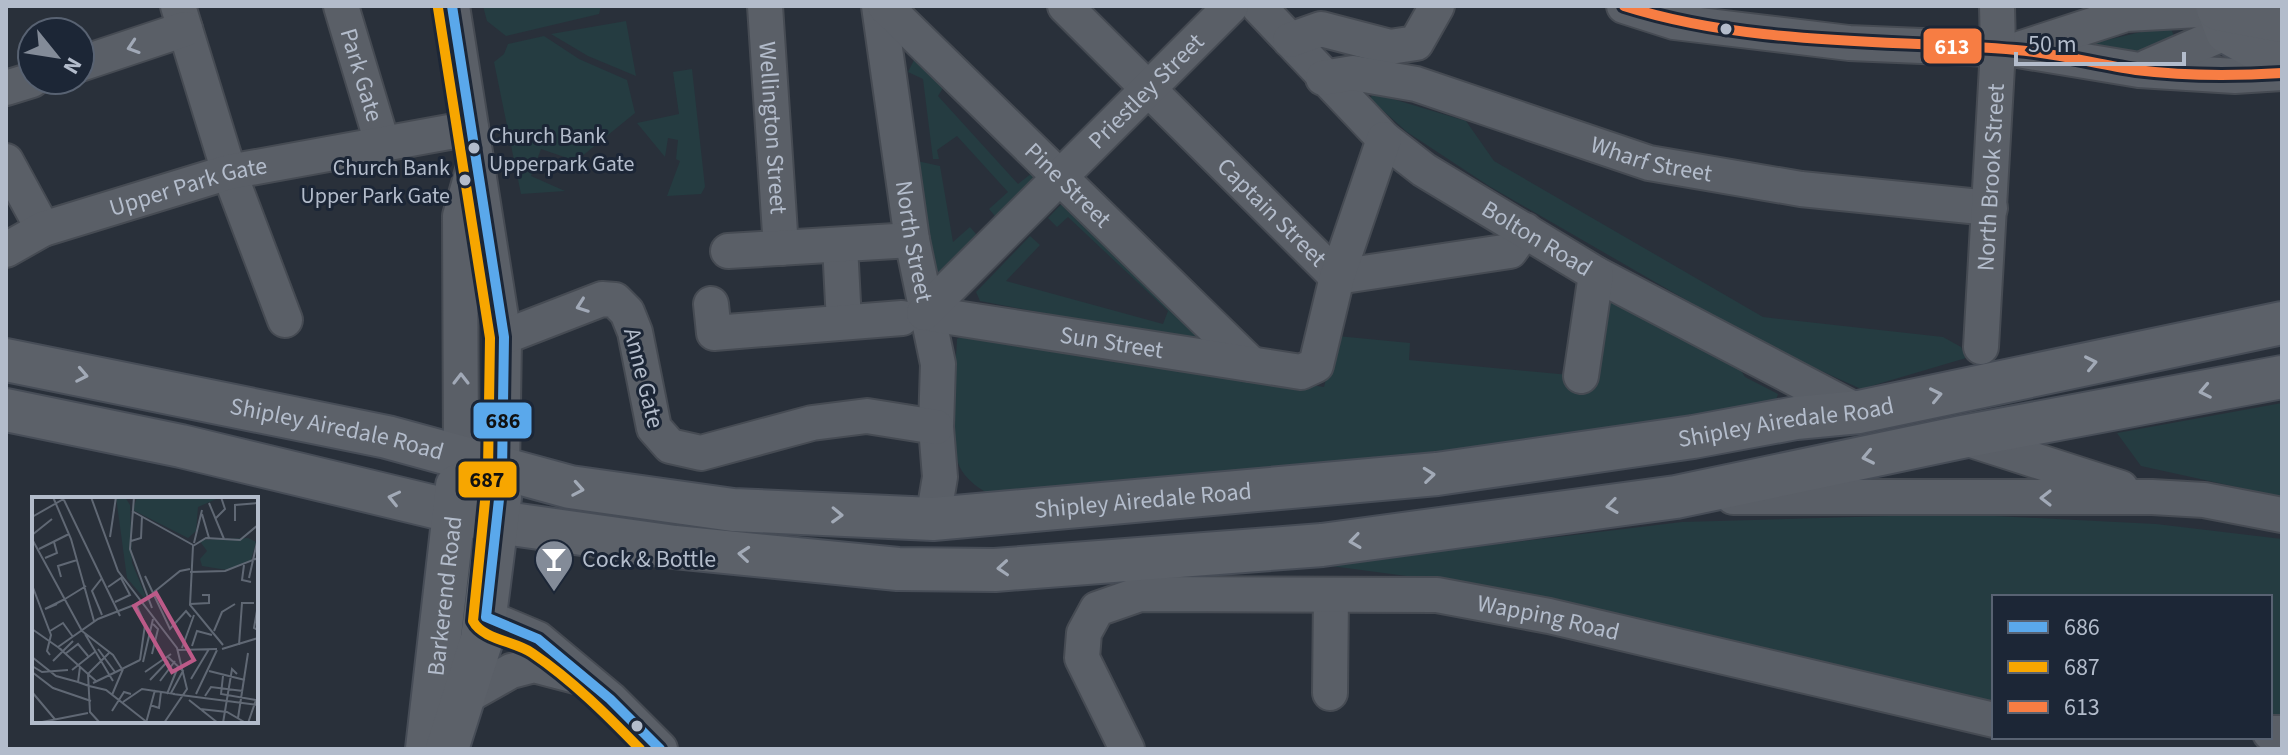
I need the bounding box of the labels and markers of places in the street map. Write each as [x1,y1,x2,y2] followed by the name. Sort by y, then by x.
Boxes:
[1718,21,1734,37] unlabelled marker
[489,120,635,180] place label: Church Bank Upperpark Gate
[466,140,482,156] marker: Church Bank Upperpark Gate
[301,152,450,212] place label: Church Bank Upper Park Gate
[457,172,473,188] marker: Church Bank Upper Park Gate
[533,538,575,593] bar icon: Cock & Bottle
[582,542,716,577] place label: Cock & Bottle
[629,718,645,734] unlabelled marker

